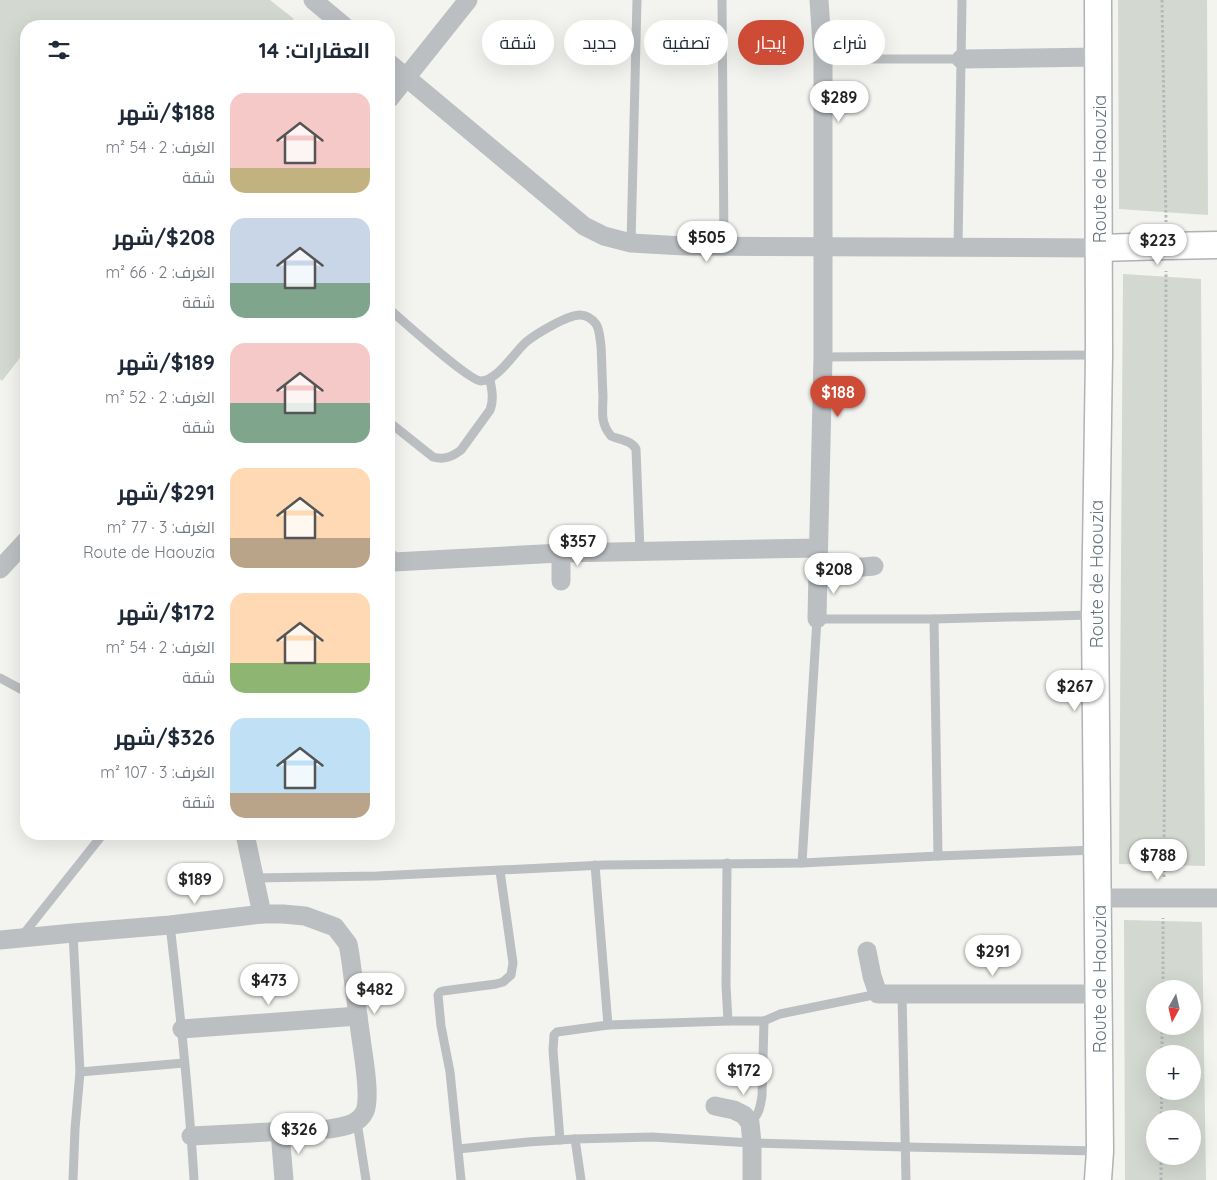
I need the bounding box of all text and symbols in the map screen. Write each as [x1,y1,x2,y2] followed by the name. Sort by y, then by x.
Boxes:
[482,20,554,65] chip: شقة
[564,20,634,65] chip: جديد
[644,20,728,65] chip: تصفية
[738,20,804,65] chip: إيجار
[814,20,885,65] chip: شراء
[45,36,73,64] icon: filters
[259,37,370,63] text: العقارات: 14
[809,80,869,123] pin: $289
[821,87,857,107] text: $289
[1088,95,1111,243] street label: Route de Haouzia
[118,99,215,125] text: $188/شهر
[270,113,330,173] icon: home
[105,137,215,157] text: الغرف: 2 · 54 m²
[182,167,215,187] text: شقة
[677,220,737,263] pin: $505
[113,224,215,250] text: $208/شهر
[1128,224,1188,266] pin: $223
[688,227,726,247] text: $505
[1140,230,1176,250] text: $223
[270,238,330,298] icon: home
[105,262,215,282] text: الغرف: 2 · 66 m²
[182,292,215,312] text: شقة
[118,349,215,375] text: $189/شهر
[270,363,330,423] icon: home
[808,376,868,418] pin: $188
[821,382,855,402] text: $188
[105,387,215,407] text: الغرف: 2 · 52 m²
[182,417,215,437] text: شقة
[117,479,215,505] text: $291/شهر
[270,488,330,548] icon: home
[1085,500,1108,648] street label: Route de Haouzia
[107,517,215,537] text: الغرف: 3 · 77 m²
[548,524,608,567] pin: $357
[560,531,596,551] text: $357
[83,542,215,562] text: Route de Haouzia
[804,552,864,595] pin: $208
[815,559,853,579] text: $208
[118,599,215,625] text: $172/شهر
[270,613,330,673] icon: home
[105,637,215,657] text: الغرف: 2 · 54 m²
[182,667,215,687] text: شقة
[1045,670,1105,712] pin: $267
[1057,676,1093,696] text: $267
[115,724,215,750] text: $326/شهر
[270,738,330,798] icon: home
[100,762,215,782] text: الغرف: 3 · 107 m²
[182,792,215,812] text: شقة
[1128,838,1188,881] pin: $788
[1140,845,1176,865] text: $788
[165,862,225,905] pin: $189
[178,869,212,889] text: $189
[1088,905,1111,1053] street label: Route de Haouzia
[963,934,1023,977] pin: $291
[976,941,1010,961] text: $291
[239,964,299,1006] pin: $473
[251,970,287,990] text: $473
[345,972,405,1015] pin: $482
[357,979,393,999] text: $482
[1146,980,1201,1035] north arrow
[1146,980,1201,1165] map controls
[1146,1045,1201,1100] button: +
[714,1054,774,1096] pin: $172
[727,1060,761,1080] text: $172
[1146,1110,1201,1165] button: −
[269,1112,329,1155] pin: $326
[281,1119,317,1139] text: $326

